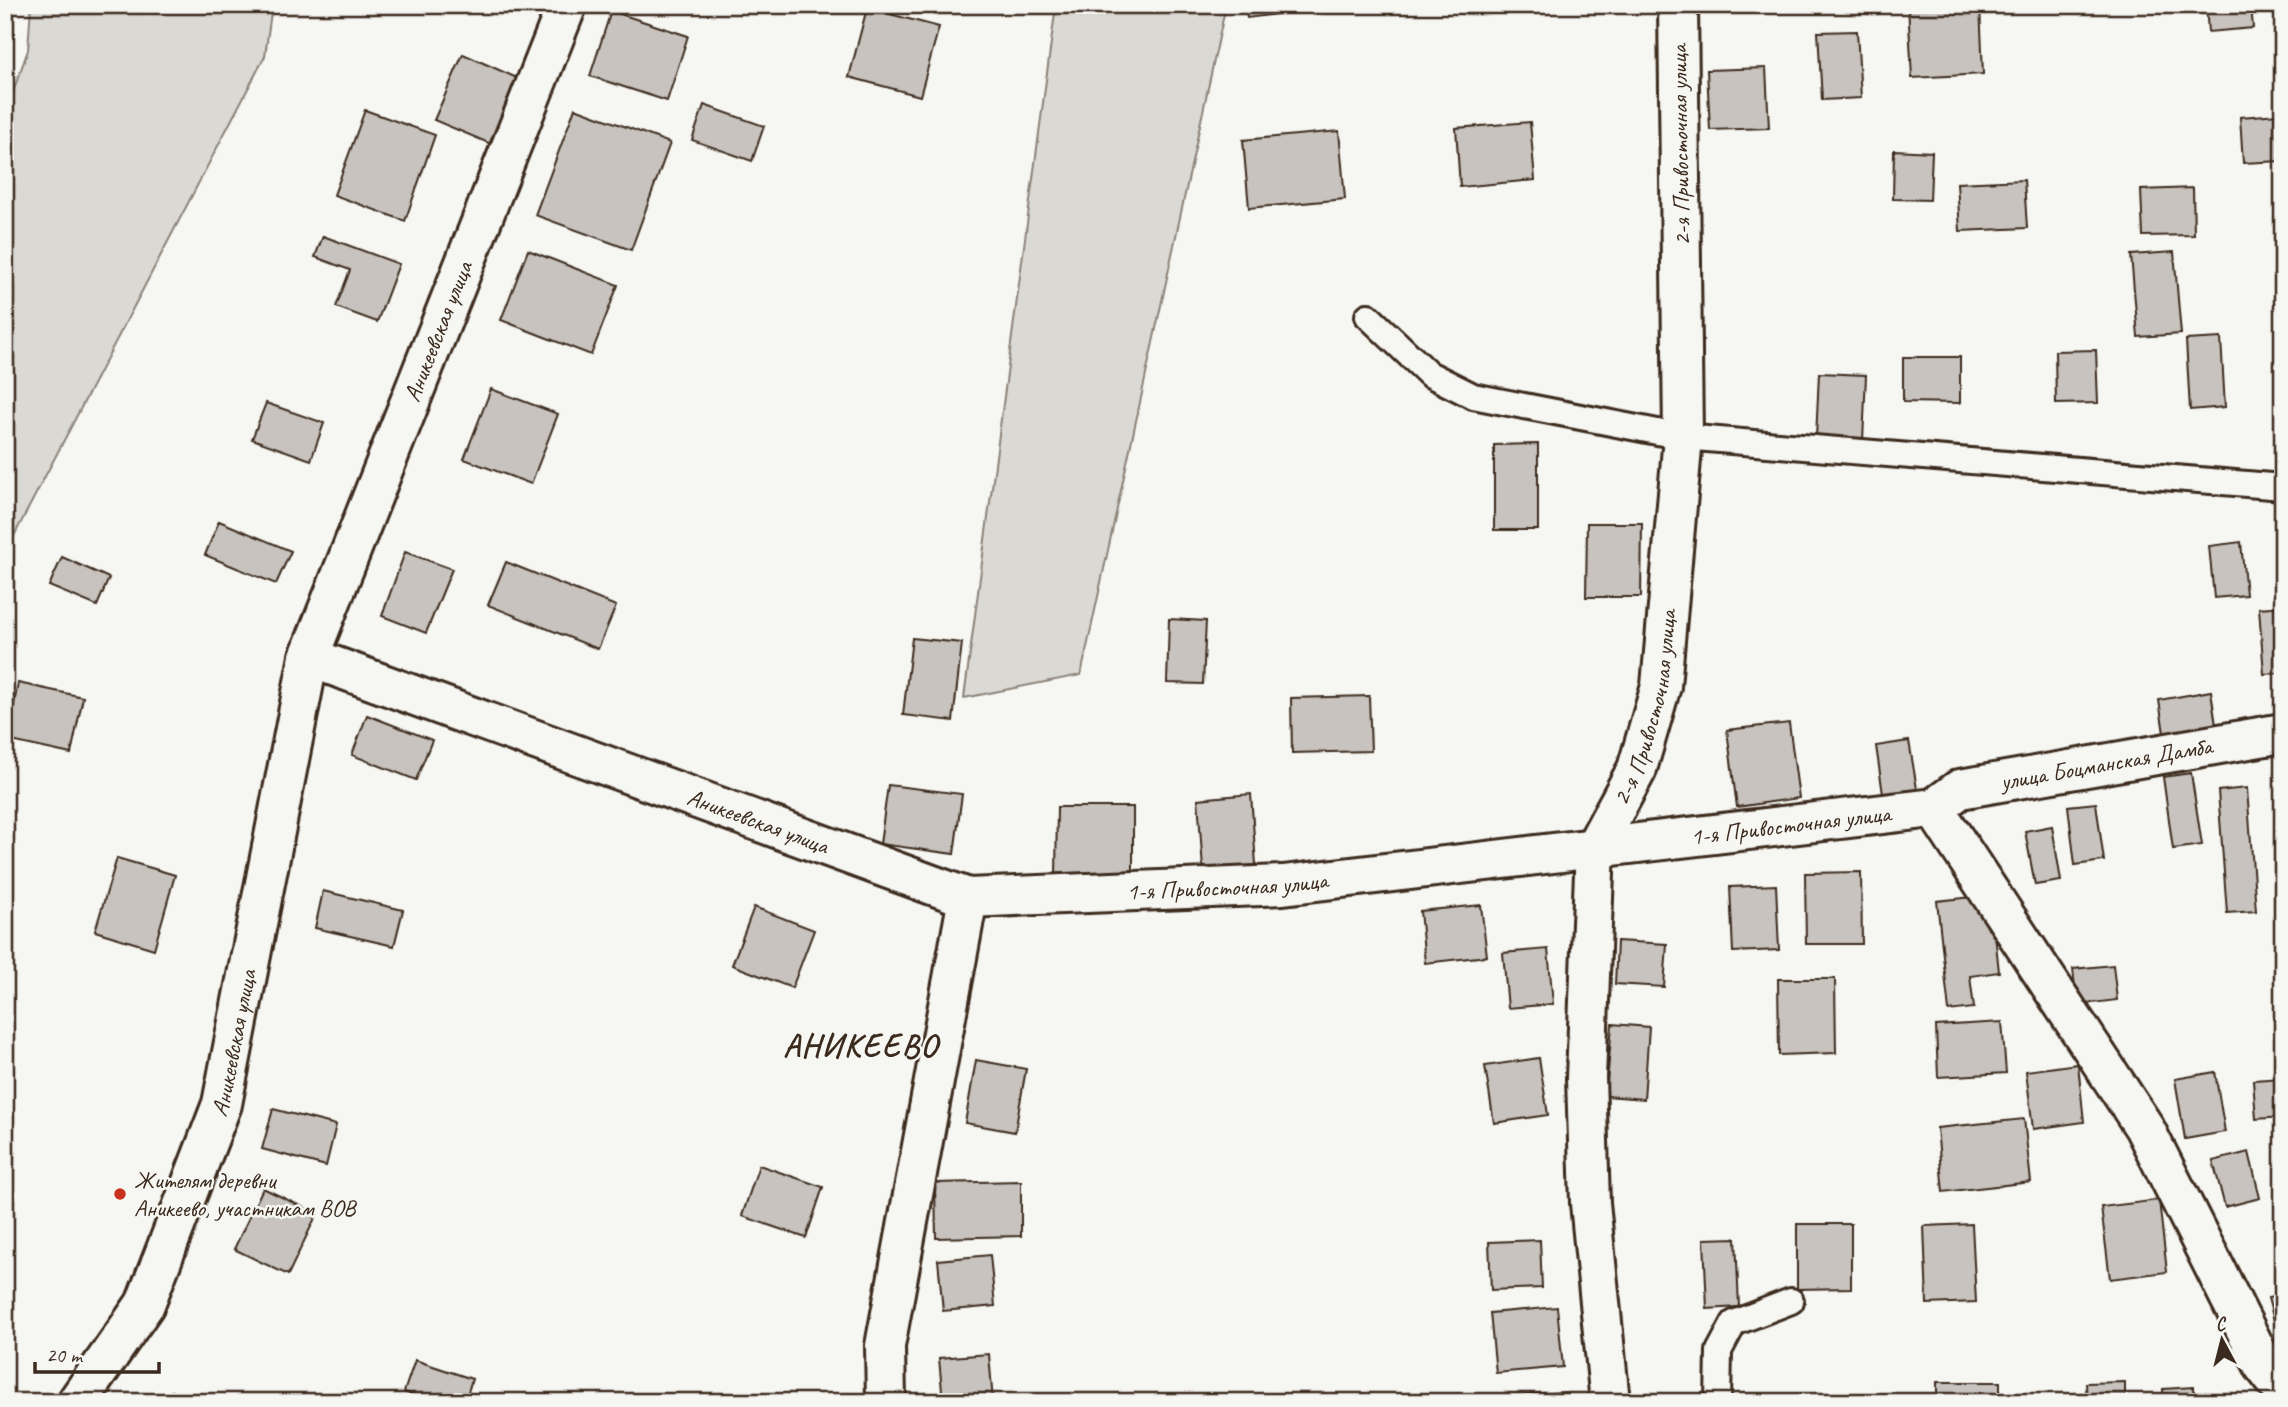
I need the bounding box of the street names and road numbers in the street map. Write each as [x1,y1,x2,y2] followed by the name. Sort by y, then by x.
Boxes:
[1663,42,1697,246] street label: 2-я Привосточная улица
[397,256,479,406] street label: Аникеевская улица
[1606,606,1683,810] street label: 2-я Привосточная улица
[1996,730,2216,797] street label: улица Боцманская Дамба
[683,782,834,861] street label: Аникеевская улица
[1689,798,1894,852] street label: 1-я Привосточная улица
[1126,865,1331,906] street label: 1-я Привосточная улица
[204,966,263,1120] street label: Аникеевская улица

